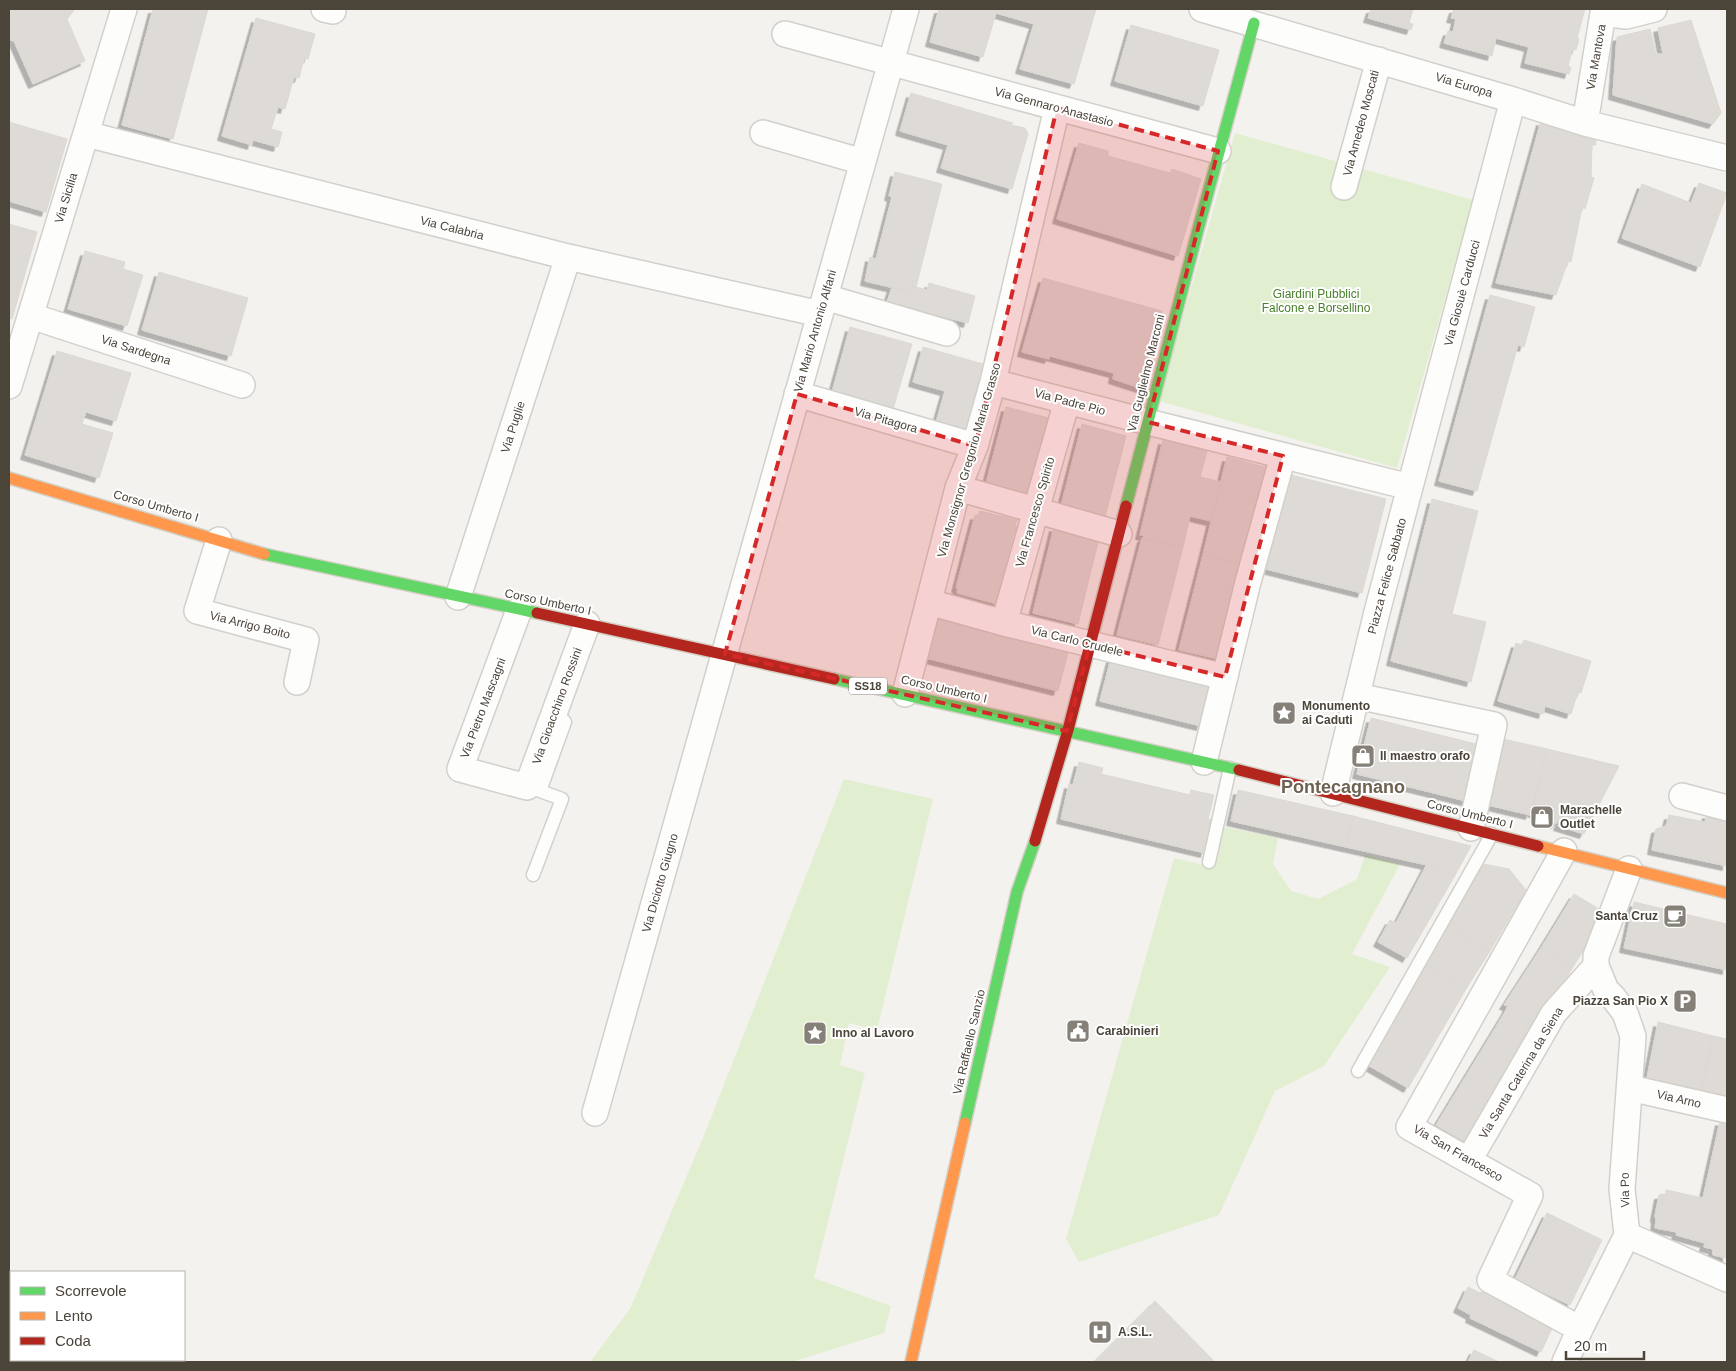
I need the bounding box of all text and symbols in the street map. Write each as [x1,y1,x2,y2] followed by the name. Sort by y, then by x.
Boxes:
[1583,23,1609,91] street label: Via Mantova
[1340,68,1382,178] street label: Via Amedeo Moscati
[1434,70,1495,100] street label: Via Europa
[993,84,1115,130] street label: Via Gennaro Anastasio
[52,171,80,225] street label: Via Sicilia
[419,213,486,243] street label: Via Calabria
[1441,238,1483,348] street label: Via Giosuè Carducci
[791,268,839,394] street label: Via Mario Antonio Alfani
[1262,287,1371,315] park label: Giardini Pubblici Falcone e Borsellino
[1125,313,1167,433] street label: Via Guglielmo Marconi
[99,332,173,368] street label: Via Sardegna
[934,361,1004,559] street label: Via Monsignor Gregorio Maria Grasso
[1033,386,1107,418] street label: Via Padre Pio
[498,399,528,455] street label: Via Puglie
[853,404,920,436] street label: Via Pitagora
[1013,455,1058,569] street label: Via Francesco Spirito
[112,487,200,525] street label: Corso Umberto I
[1365,516,1409,635] street label: Piazza Felice Sabbato
[503,586,593,618] street label: Corso Umberto I
[208,608,292,642] street label: Via Arrigo Boito
[1029,623,1125,659] street label: Via Carlo Crudele
[529,646,585,766] street label: Via Gioacchino Rossini
[457,656,509,760] street label: Via Pietro Mascagni
[900,672,988,706] street label: Corso Umberto I
[849,678,887,694] road number: SS18
[1302,699,1370,727] place label: Monumento ai Caduti
[1271,700,1297,726] place icon: Monumento ai Caduti
[1350,743,1376,769] shop icon: Il maestro orafo
[1380,749,1470,763] place label: Il maestro orafo
[1281,777,1405,797] district label: Pontecagnano
[1426,797,1514,831] street label: Corso Umberto I
[1560,803,1622,831] place label: Marachelle Outlet
[1529,804,1555,830] shop icon: Marachelle Outlet
[639,831,681,934] street label: Via Diciotto Giugno
[1662,903,1688,929] cafe icon: Santa Cruz
[1595,909,1658,923] place label: Santa Cruz
[950,988,988,1096] street label: Via Raffaello Sanzio
[1672,988,1698,1014] parking icon: Piazza San Pio X
[1573,994,1668,1008] place label: Piazza San Pio X
[1476,1004,1566,1141] street label: Via Santa Caterina da Siena
[1065,1018,1091,1044] public building icon: Carabinieri
[802,1020,828,1046] place icon: Inno al Lavoro
[1096,1024,1159,1038] place label: Carabinieri
[832,1026,914,1040] place label: Inno al Lavoro
[1655,1087,1703,1111] street label: Via Arno
[1411,1122,1506,1185] street label: Via San Francesco
[1618,1172,1632,1208] street label: Via Po
[10,1271,185,1361] legend
[55,1282,127,1299] text: Scorrevole
[55,1307,93,1324] text: Lento
[1087,1319,1113,1345] hospital icon: A.S.L.
[1118,1325,1152,1339] place label: A.S.L.
[1566,1328,1644,1360] scale bar
[55,1332,92,1349] text: Coda
[1574,1337,1607,1354] text: 20 m

